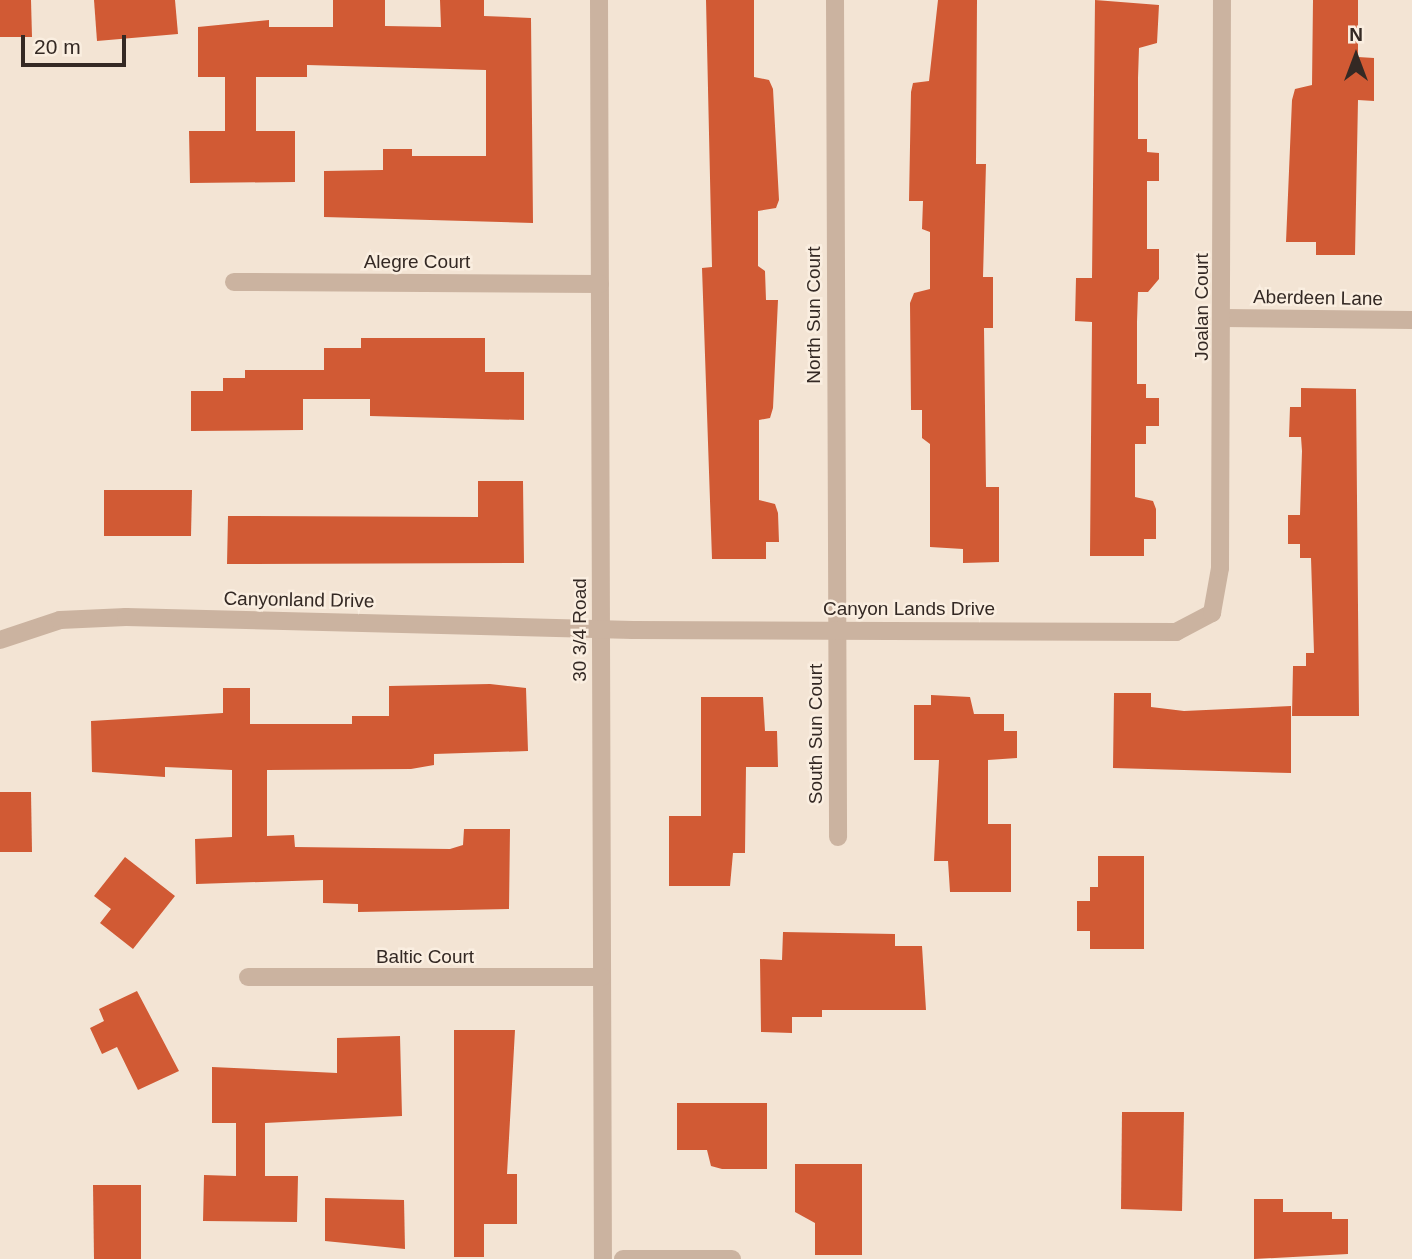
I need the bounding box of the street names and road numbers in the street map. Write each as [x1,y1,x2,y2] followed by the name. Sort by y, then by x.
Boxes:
[803,246,825,384] street label: North Sun Court
[364,251,470,273] street label: Alegre Court
[1191,253,1213,361] street label: Joalan Court
[1253,285,1383,311] street label: Aberdeen Lane
[569,578,591,682] street label: 30 3/4 Road
[223,587,375,613] street label: Canyonland Drive
[823,598,995,620] street label: Canyon Lands Drive
[805,664,827,804] street label: South Sun Court
[376,946,474,968] street label: Baltic Court

